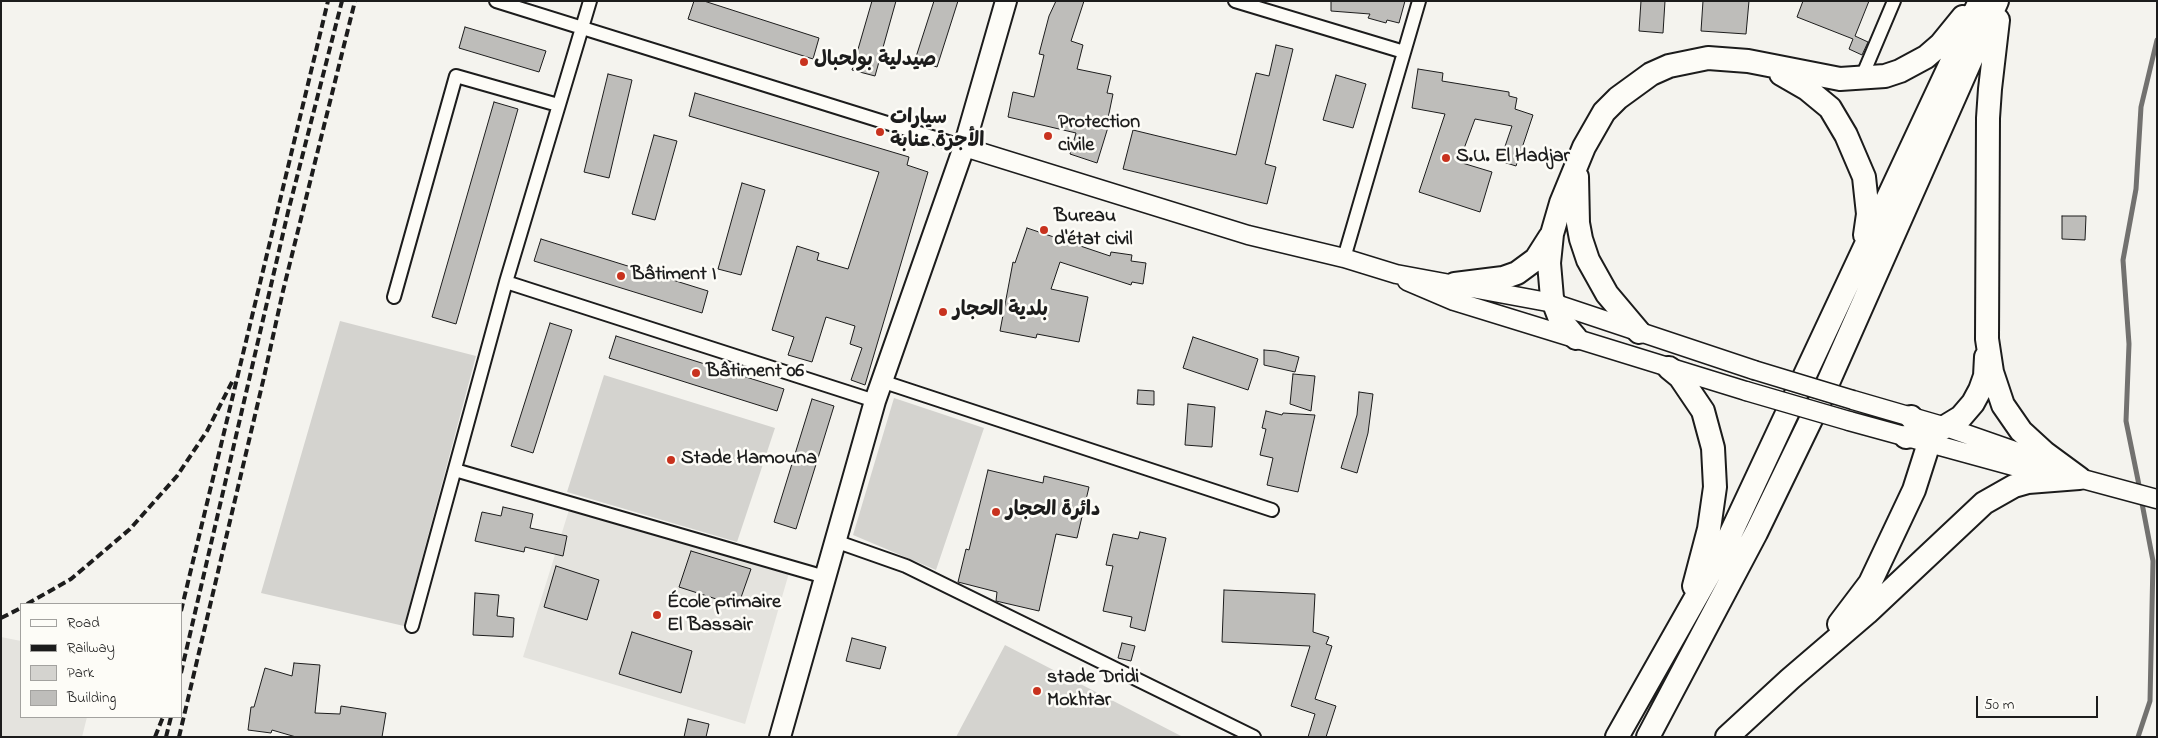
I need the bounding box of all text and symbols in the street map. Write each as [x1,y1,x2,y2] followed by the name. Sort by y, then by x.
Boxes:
[814,50,936,74] place label: صيدلية بولحبال
[798,56,810,68] marker: صيدلية بولحبال
[890,108,984,155] place label: سيارات الأجرة عنابة
[1058,112,1140,159] place label: Protection civile
[874,126,886,138] marker: سيارات الأجرة عنابة
[1042,130,1054,142] marker: Protection civile
[1456,146,1570,170] place label: S.U. El Hadjar
[1440,152,1452,164] marker: S.U. El Hadjar
[1054,206,1133,253] place label: Bureau d'état civil
[1038,224,1050,236] marker: Bureau d'état civil
[631,264,716,288] place label: Bâtiment I
[615,270,627,282] marker: Bâtiment I
[953,300,1048,324] place label: بلدية الحجار
[937,306,949,318] marker: بلدية الحجار
[706,361,804,385] place label: Bâtiment 06
[690,367,702,379] marker: Bâtiment 06
[681,448,817,472] place label: Stade Hamouna
[665,454,677,466] marker: Stade Hamouna
[1006,500,1100,524] place label: دائرة الحجار
[990,506,1002,518] marker: دائرة الحجار
[667,592,781,639] place label: École primaire El Bassair
[20,603,182,718] legend
[651,609,663,621] marker: École primaire El Bassair
[67,612,100,634] text: Road
[67,637,115,659] text: Railway
[67,662,94,684] text: Park
[1047,667,1139,714] place label: stade Dridi Mokhtar
[1031,685,1043,697] marker: stade Dridi Mokhtar
[1978,686,2100,718] scale bar
[67,687,116,709] text: Building
[1984,694,2014,716] text: 50 m

